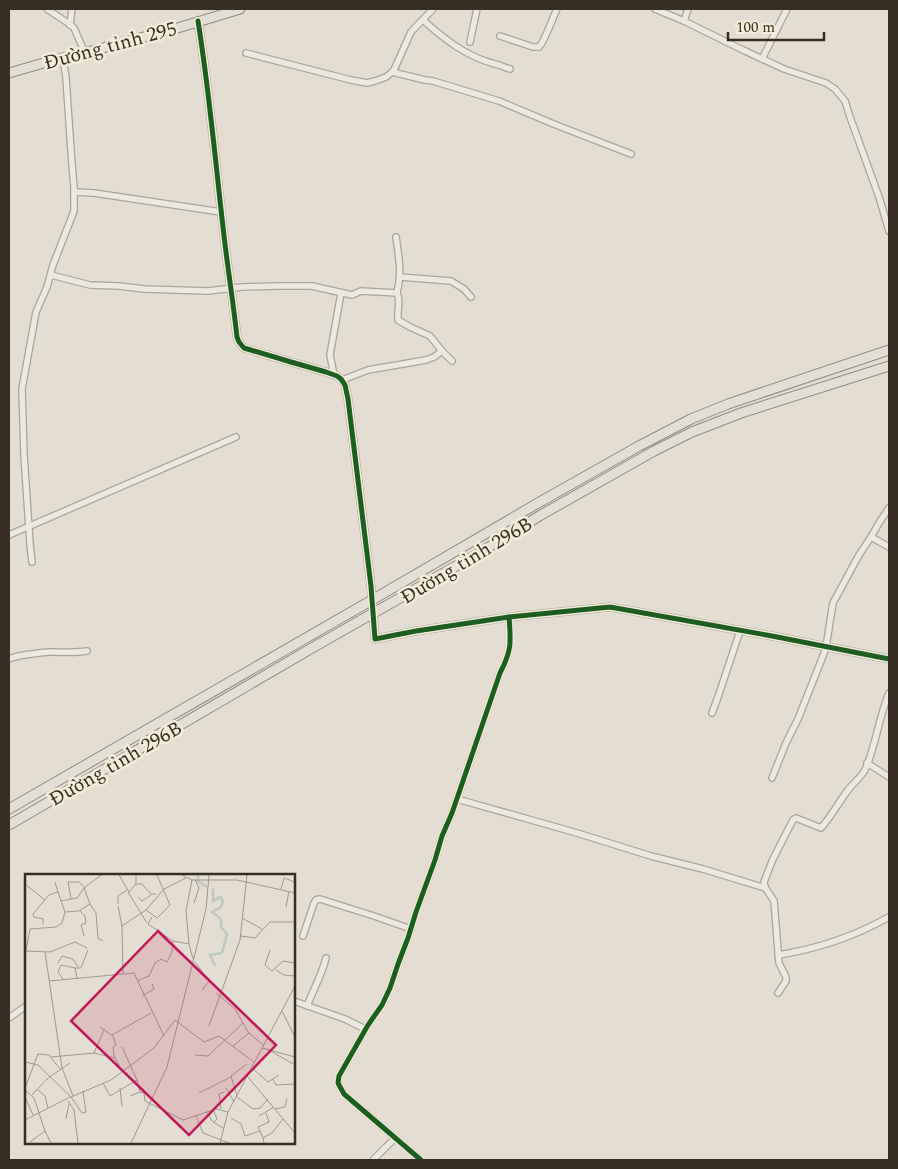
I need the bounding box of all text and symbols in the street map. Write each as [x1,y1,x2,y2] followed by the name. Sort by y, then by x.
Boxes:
[728,10,824,42] scale bar
[40,14,180,78] street label: Đường tỉnh 295
[736,16,775,39] text: 100 m
[395,509,538,612] street label: Đường tỉnh 296B
[43,713,188,814] street label: Đường tỉnh 296B
[25,874,295,1144] inset map

